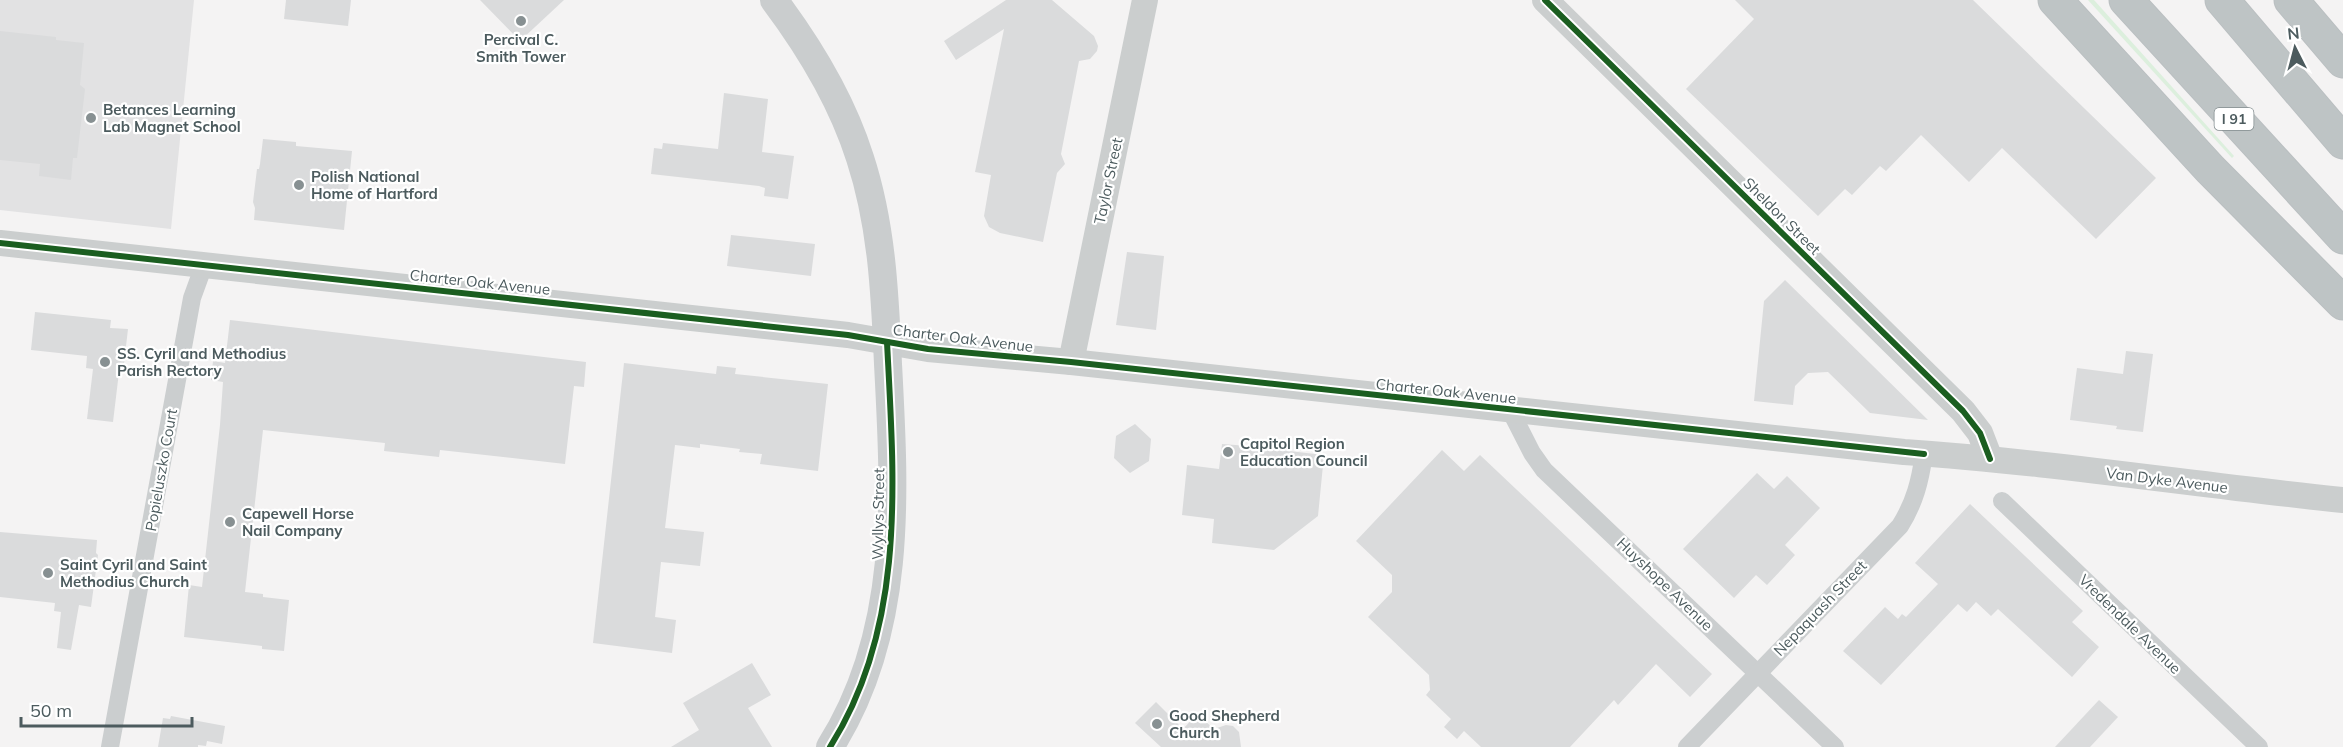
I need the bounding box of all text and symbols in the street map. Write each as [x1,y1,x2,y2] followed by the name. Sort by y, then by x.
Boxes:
[514,14,528,28] marker: Percival C. Smith Tower
[2265,18,2325,78] north arrow
[2286,23,2300,44] text: N
[476,30,566,66] place label: Percival C. Smith Tower
[103,100,241,136] place label: Betances Learning Lab Magnet School
[2214,108,2254,130] road number: I 91
[84,111,98,125] marker: Betances Learning Lab Magnet School
[1090,136,1126,226] street label: Taylor Street
[311,167,438,203] place label: Polish National Home of Hartford
[1739,173,1825,259] street label: Sheldon Street
[292,178,306,192] marker: Polish National Home of Hartford
[409,265,551,299] street label: Charter Oak Avenue
[892,320,1034,356] street label: Charter Oak Avenue
[117,344,286,380] place label: SS. Cyril and Methodius Parish Rectory
[98,355,112,369] marker: SS. Cyril and Methodius Parish Rectory
[1375,374,1517,408] street label: Charter Oak Avenue
[141,407,181,533] street label: Popieluszko Court
[1240,434,1368,470] place label: Capitol Region Education Council
[1221,445,1235,459] marker: Capitol Region Education Council
[2105,463,2229,497] street label: Van Dyke Avenue
[868,468,888,560] street label: Wyllys Street
[242,504,354,540] place label: Capewell Horse Nail Company
[223,515,237,529] marker: Capewell Horse Nail Company
[1613,533,1717,635] street label: Huyshope Avenue
[60,555,207,591] place label: Saint Cyril and Saint Methodius Church
[1770,556,1870,660] street label: Nepaquash Street
[41,566,55,580] marker: Saint Cyril and Saint Methodius Church
[2075,570,2185,678] street label: Vredendale Avenue
[21,690,192,728] scale bar
[30,699,72,722] text: 50 m
[1169,706,1280,742] place label: Good Shepherd Church
[1150,717,1164,731] marker: Good Shepherd Church

